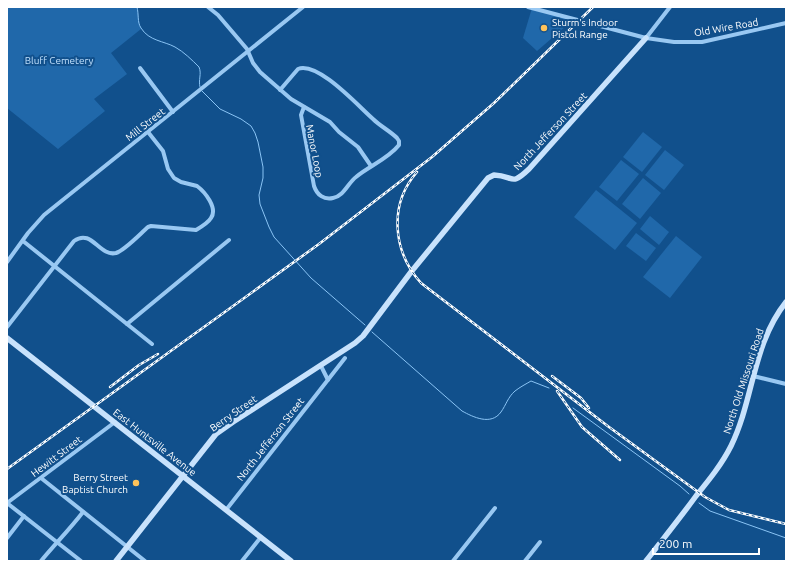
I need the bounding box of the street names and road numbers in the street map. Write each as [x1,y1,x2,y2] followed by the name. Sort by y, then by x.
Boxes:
[693,16,759,39] street label: Old Wire Road
[511,90,589,172] street label: North Jefferson Street
[124,106,167,143] street label: Mill Street
[304,123,325,179] street label: Manor Loop
[721,327,766,435] street label: North Old Missouri Road
[208,393,259,434] street label: Berry Street
[235,396,306,483] street label: North Jefferson Street
[111,407,198,478] street label: East Huntsville Avenue
[29,434,84,479] street label: Hewitt Street

